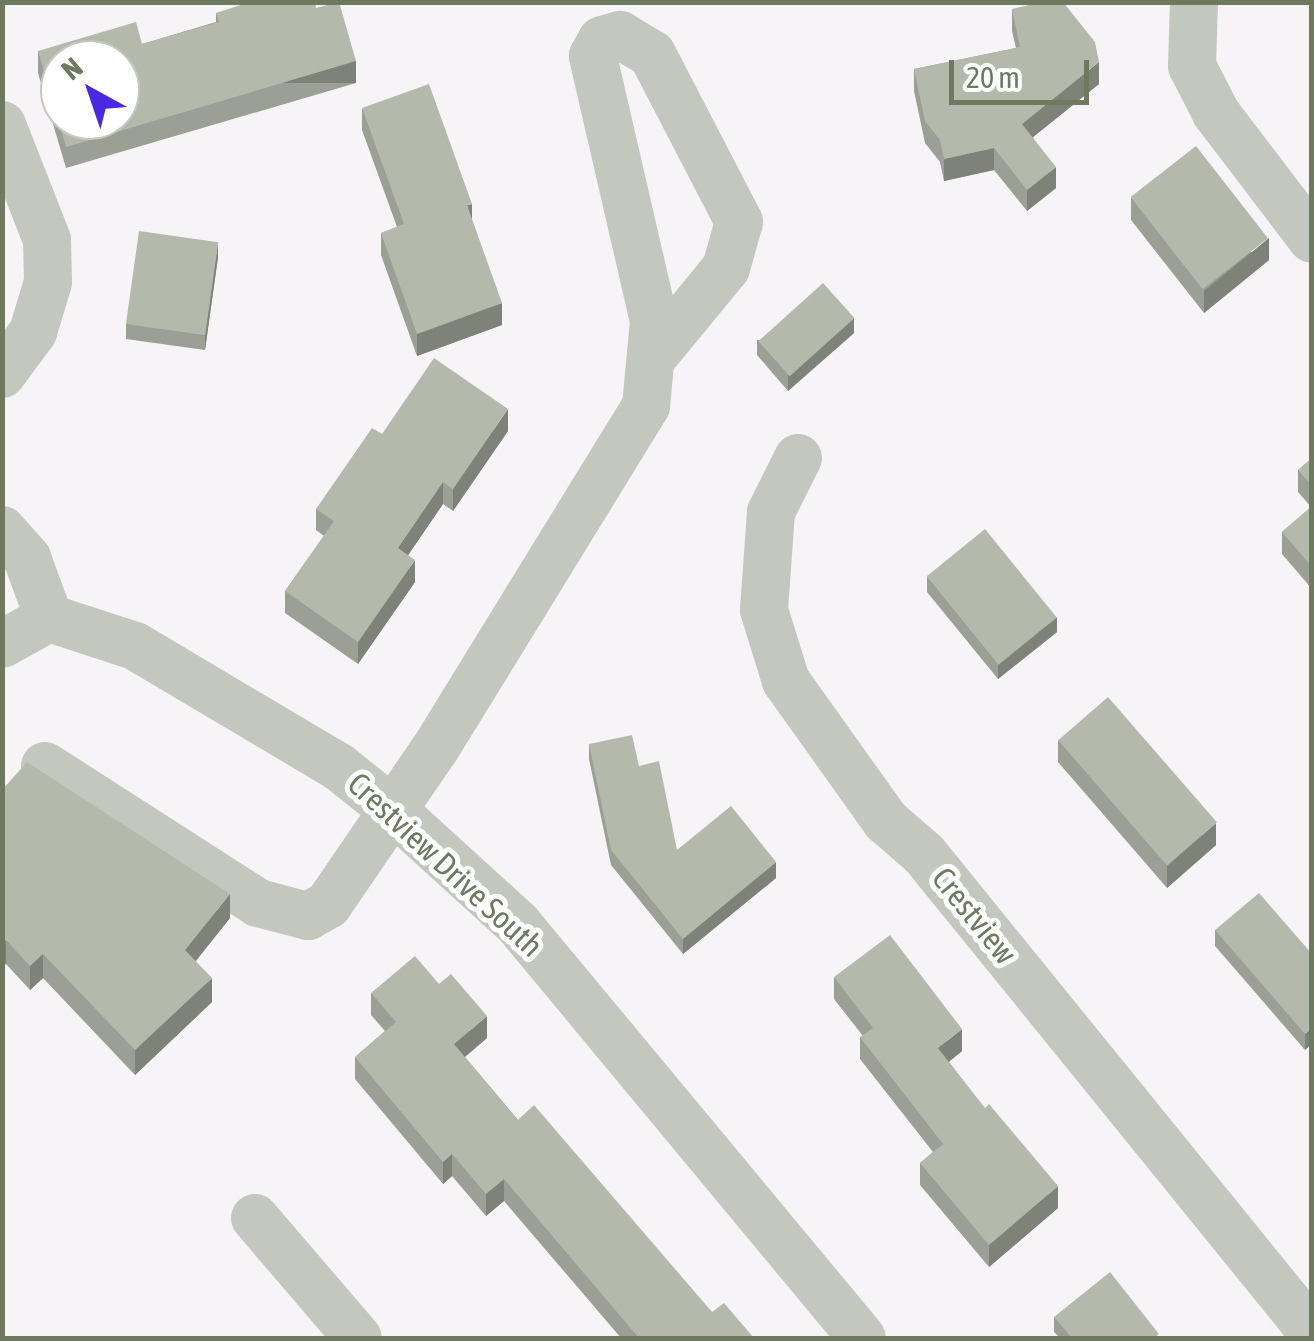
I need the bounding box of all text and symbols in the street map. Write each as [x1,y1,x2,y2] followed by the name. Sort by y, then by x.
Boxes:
[40,40,140,140] north arrow
[954,40,1094,102] scale bar
[55,51,89,86] text: N
[966,60,1020,94] text: 20 m
[340,765,550,965] street label: Crestview Drive South
[924,860,1024,972] street label: Crestview

